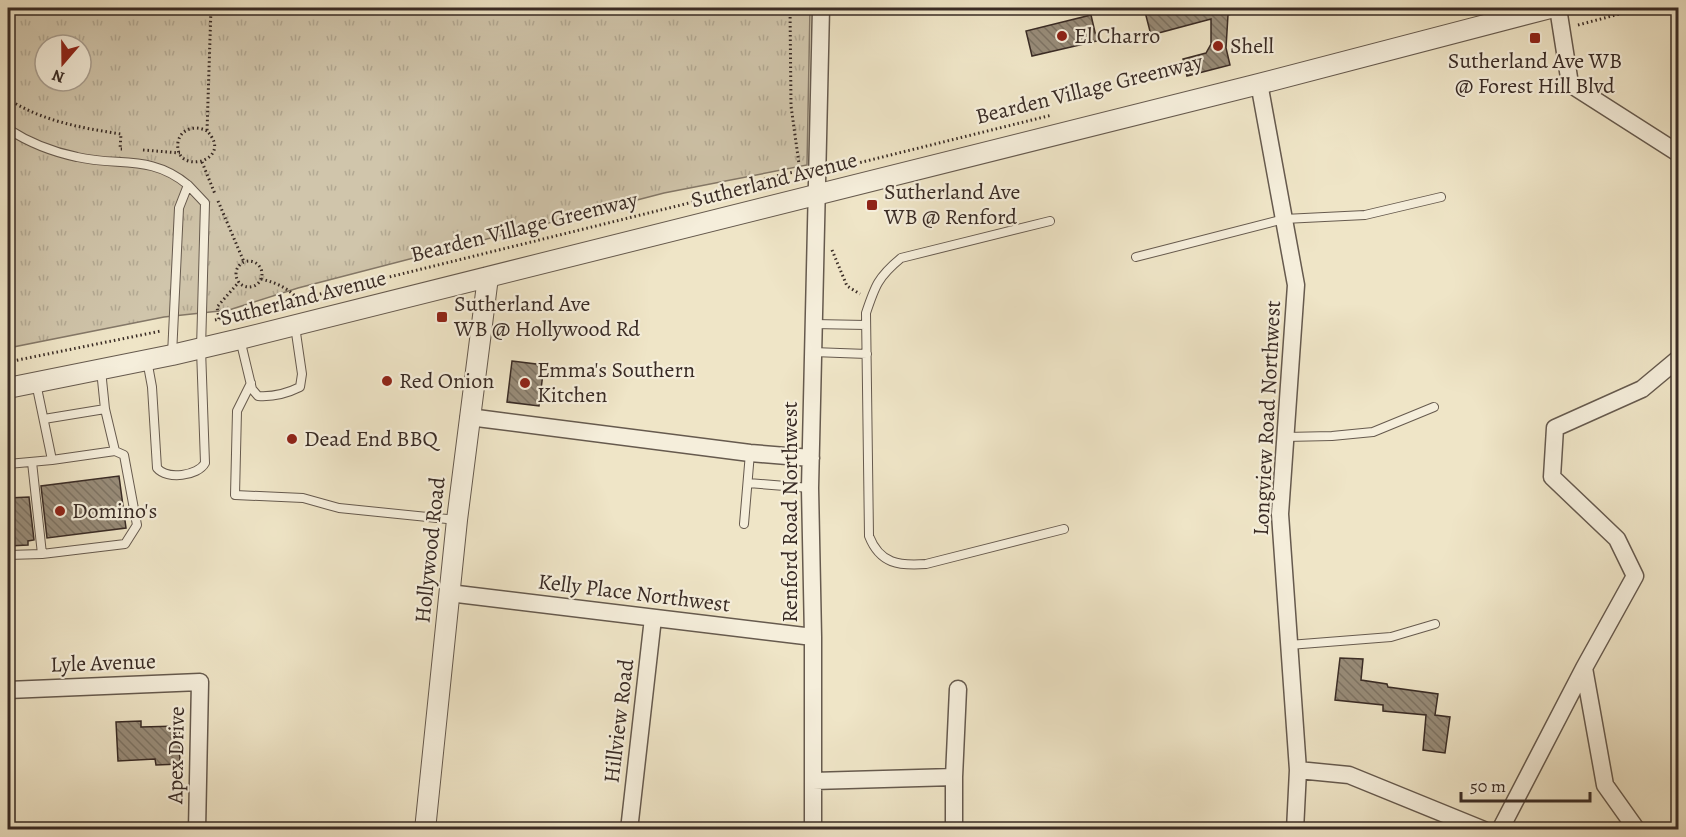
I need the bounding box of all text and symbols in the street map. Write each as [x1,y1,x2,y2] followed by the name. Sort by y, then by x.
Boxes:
[1074,21,1160,51] place label: El Charro
[1055,29,1069,43] marker: El Charro
[1230,31,1274,61] place label: Shell
[1528,31,1542,45] marker: Sutherland Ave WB @ Forest Hill Blvd
[33,33,93,93] north arrow
[1211,39,1225,53] marker: Shell
[972,46,1206,132] street label: Bearden Village Greenway
[1448,46,1622,101] place label: Sutherland Ave WB @ Forest Hill Blvd
[49,64,67,88] text: N
[688,145,860,215] street label: Sutherland Avenue
[883,177,1020,232] place label: Sutherland Ave WB @ Renford
[407,184,641,270] street label: Bearden Village Greenway
[865,198,879,212] marker: Sutherland Ave WB @ Renford
[217,263,389,333] street label: Sutherland Avenue
[453,289,640,344] place label: Sutherland Ave WB @ Hollywood Rd
[1246,300,1288,536] street label: Longview Road Northwest
[435,310,449,324] marker: Sutherland Ave WB @ Hollywood Rd
[537,355,695,410] place label: Emma's Southern Kitchen
[399,366,494,396] place label: Red Onion
[380,374,394,388] marker: Red Onion
[518,376,532,390] marker: Emma's Southern Kitchen
[775,401,805,623] street label: Renford Road Northwest
[304,424,441,454] place label: Dead End BBQ
[285,432,299,446] marker: Dead End BBQ
[407,475,453,625] street label: Hollywood Road
[72,496,157,526] place label: Domino's
[53,504,67,518] marker: Domino's
[536,566,732,620] street label: Kelly Place Northwest
[50,646,156,680] street label: Lyle Avenue
[597,657,642,785] street label: Hillview Road
[160,706,192,805] street label: Apex Drive
[1461,765,1590,803] scale bar
[1470,774,1506,798] text: 50 m

